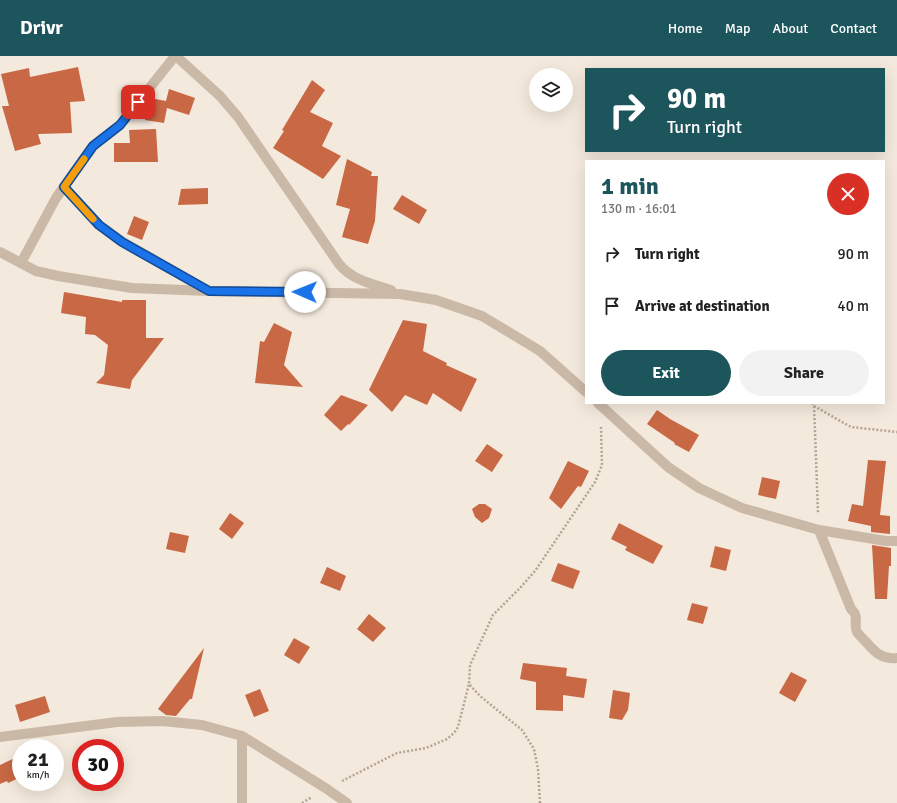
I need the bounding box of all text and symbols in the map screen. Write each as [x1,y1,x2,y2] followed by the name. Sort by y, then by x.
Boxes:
[20,16,63,40] text: Drivr
[668,20,703,37] text: Home
[725,20,750,37] text: Map
[772,20,808,37] text: About
[830,20,877,37] text: Contact
[529,68,573,112] map controls
[529,68,573,112] button: layers
[667,82,726,116] text: 90 m
[601,84,653,136] icon: right
[121,85,155,119] pin
[127,91,149,113] icon: arrive
[667,116,742,138] text: Turn right
[601,171,659,201] text: 1 min
[827,173,869,215] button: close
[601,201,677,217] text: 130 m · 16:01
[601,243,623,265] icon: right
[635,245,700,263] text: Turn right
[838,245,869,263] text: 90 m
[284,271,326,313] position arrow
[601,295,623,317] icon: arrive
[635,297,770,315] text: Arrive at destination
[838,297,869,315] text: 40 m
[601,350,731,396] button: Exit
[739,350,869,396] button: Share
[72,739,124,791] speed limit sign: 30
[27,747,49,772] text: 21
[27,769,49,781] text: km/h

